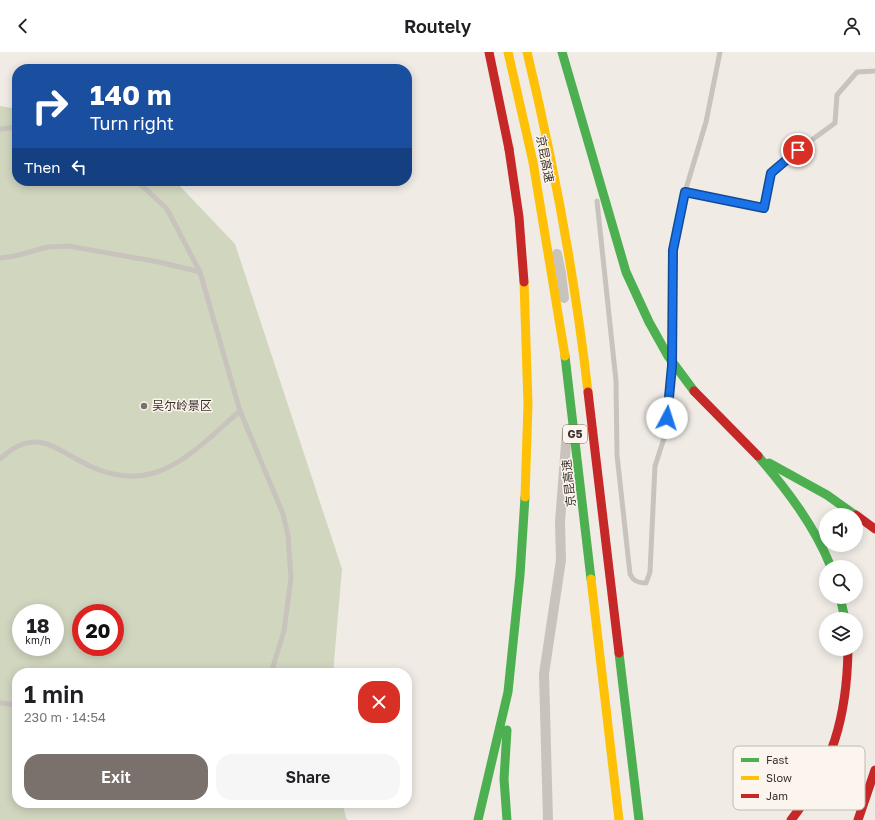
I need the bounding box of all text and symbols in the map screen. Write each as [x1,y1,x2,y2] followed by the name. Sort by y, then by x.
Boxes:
[12,15,34,37] icon: back
[404,15,471,37] text: Routely
[841,15,863,37] icon: person
[90,78,172,111] text: 140 m
[24,80,76,132] icon: right
[90,112,174,134] text: Turn right
[781,133,815,167] pin
[534,134,557,184] street label: 京昆高速
[787,139,809,161] icon: arrive
[68,156,90,178] icon: left
[24,158,60,176] text: Then
[646,397,688,439] position arrow
[152,398,212,413] place label: 吴尔岭景区
[139,401,149,411] marker: 吴尔岭景区
[563,425,587,443] road number: G5
[559,458,578,508] street label: 京昆高速
[819,508,863,656] map controls
[819,508,863,552] button: sound
[819,560,863,604] button: search
[72,604,124,656] speed limit sign: 20
[819,612,863,656] button: layers
[26,613,50,637] text: 18
[25,634,51,646] text: km/h
[24,679,84,708] text: 1 min
[358,681,400,723] button: close
[24,709,106,725] text: 230 m · 14:54
[733,746,865,810] legend
[766,753,789,766] text: Fast
[24,754,208,800] button: Exit
[216,754,400,800] button: Share
[766,771,792,784] text: Slow
[766,789,788,802] text: Jam

